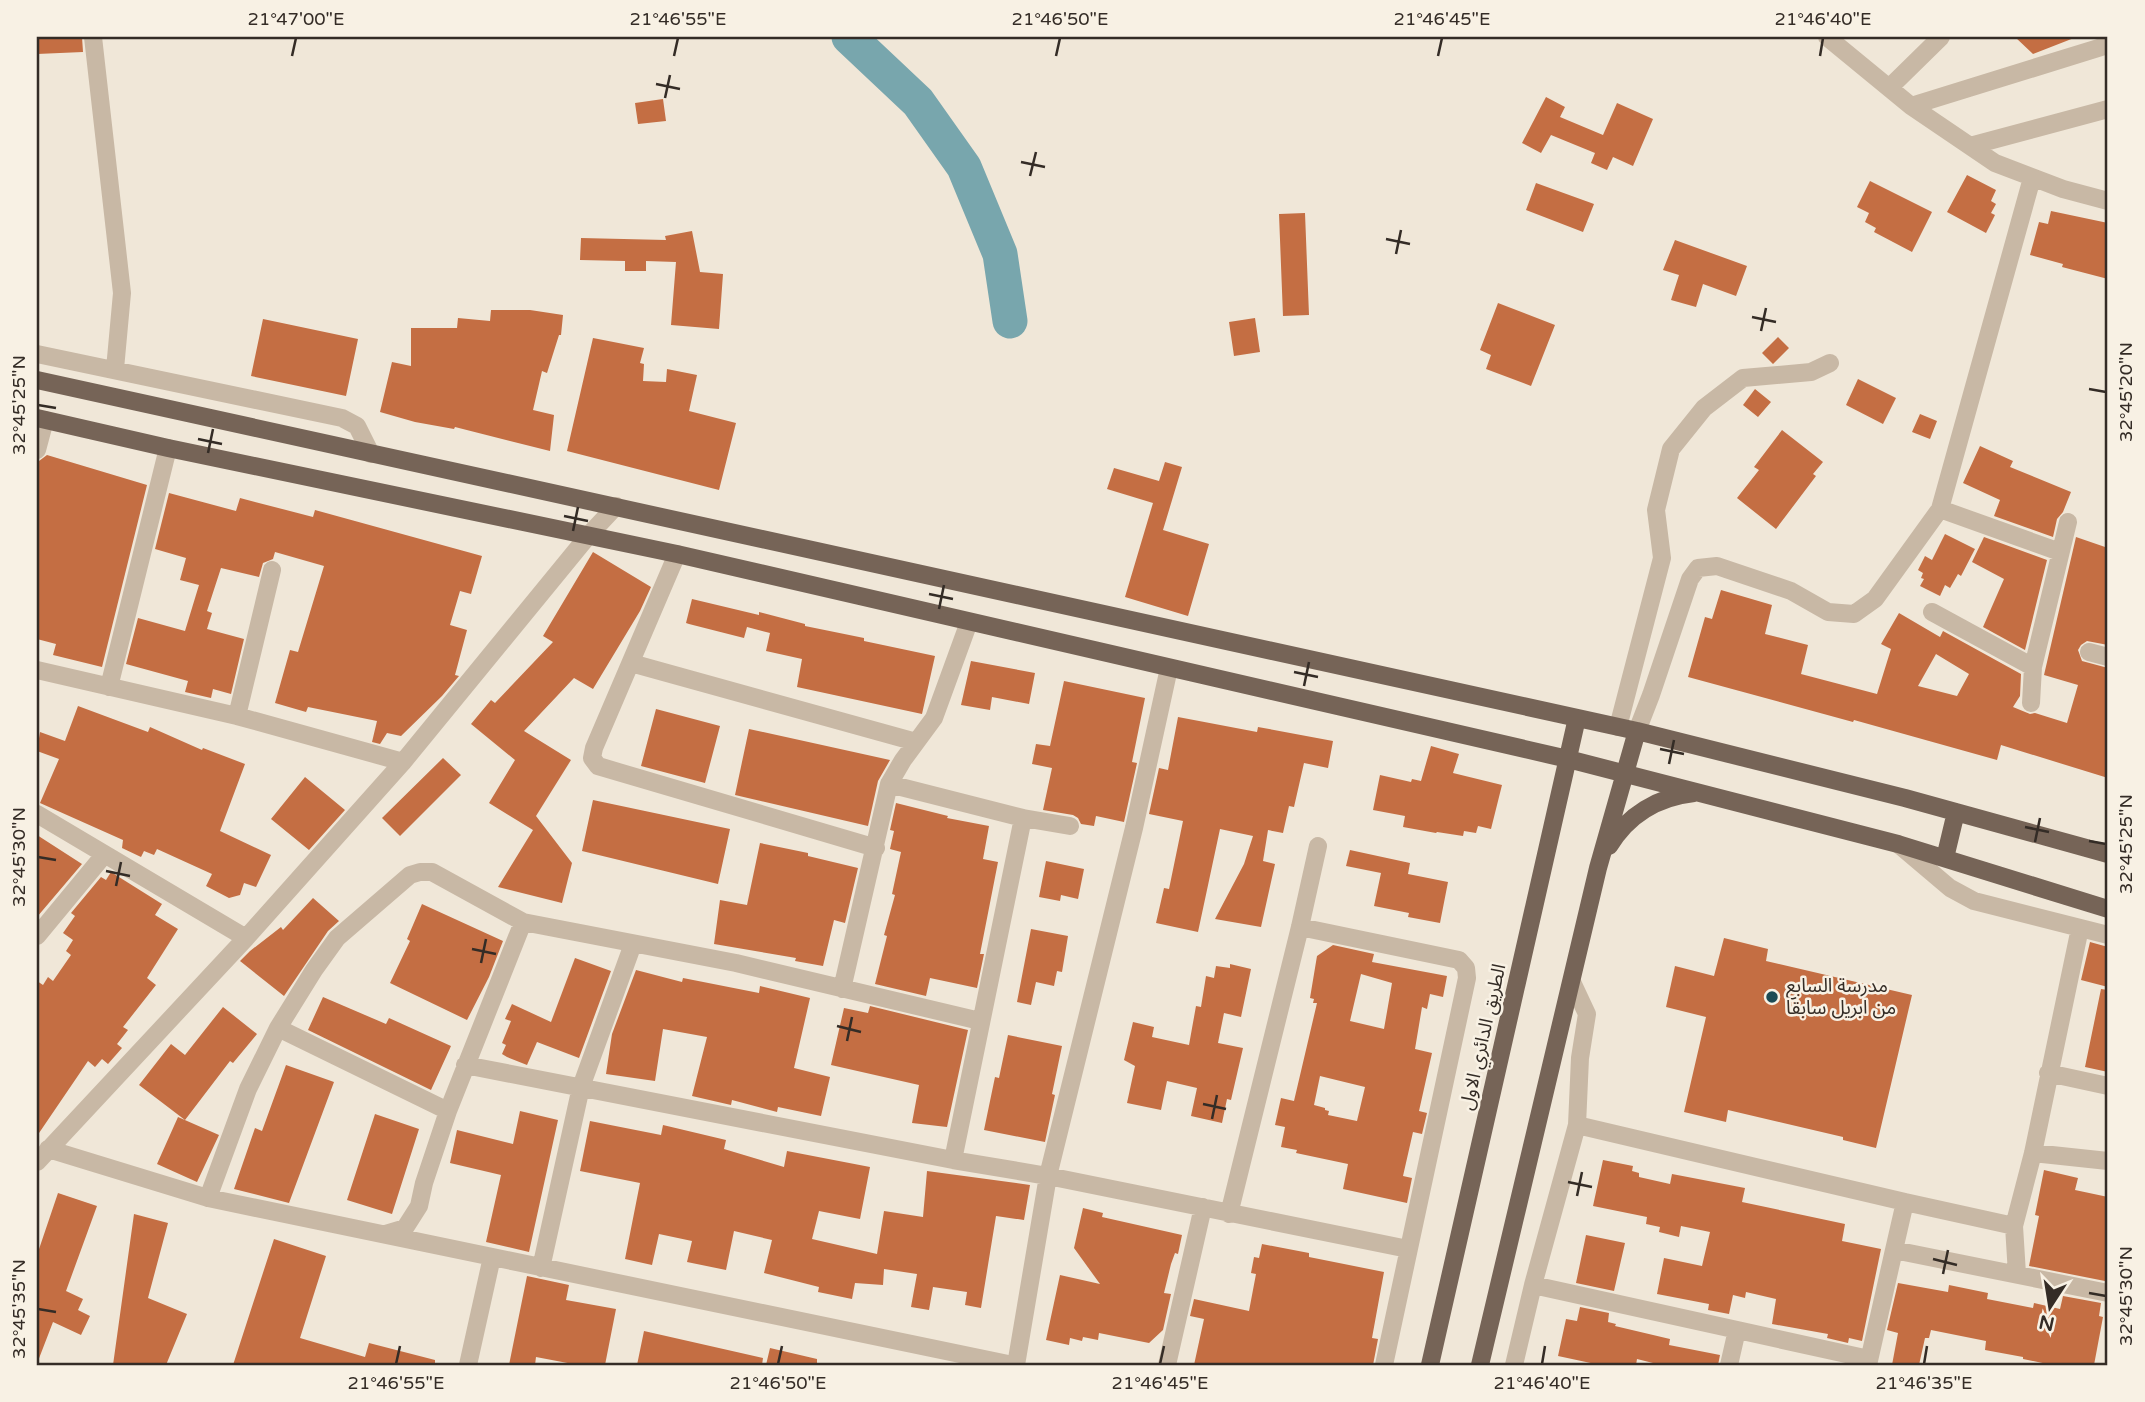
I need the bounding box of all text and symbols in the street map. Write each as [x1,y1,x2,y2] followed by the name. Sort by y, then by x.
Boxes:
[248,8,344,30] text: 21°47'00"E
[630,8,726,30] text: 21°46'55"E
[1012,8,1108,30] text: 21°46'50"E
[1394,8,1490,30] text: 21°46'45"E
[1775,8,1871,30] text: 21°46'40"E
[2115,342,2137,442] text: 32°45'20"N
[8,355,30,455] text: 32°45'25"N
[2115,794,2137,894] text: 32°45'25"N
[8,807,30,907] text: 32°45'30"N
[1455,962,1514,1113] street label: الطريق الدائري الاول
[1786,975,1896,1019] place label: مدرسة السابع من ابريل سابقا
[1764,989,1780,1005] marker: مدرسة السابع من ابريل سابقا
[2115,1246,2137,1346] text: 32°45'30"N
[8,1259,30,1359] text: 32°45'35"N
[2016,1272,2086,1342] north arrow
[2037,1310,2056,1335] text: N
[348,1372,444,1394] text: 21°46'55"E
[730,1372,826,1394] text: 21°46'50"E
[1112,1372,1208,1394] text: 21°46'45"E
[1494,1372,1590,1394] text: 21°46'40"E
[1876,1372,1972,1394] text: 21°46'35"E

